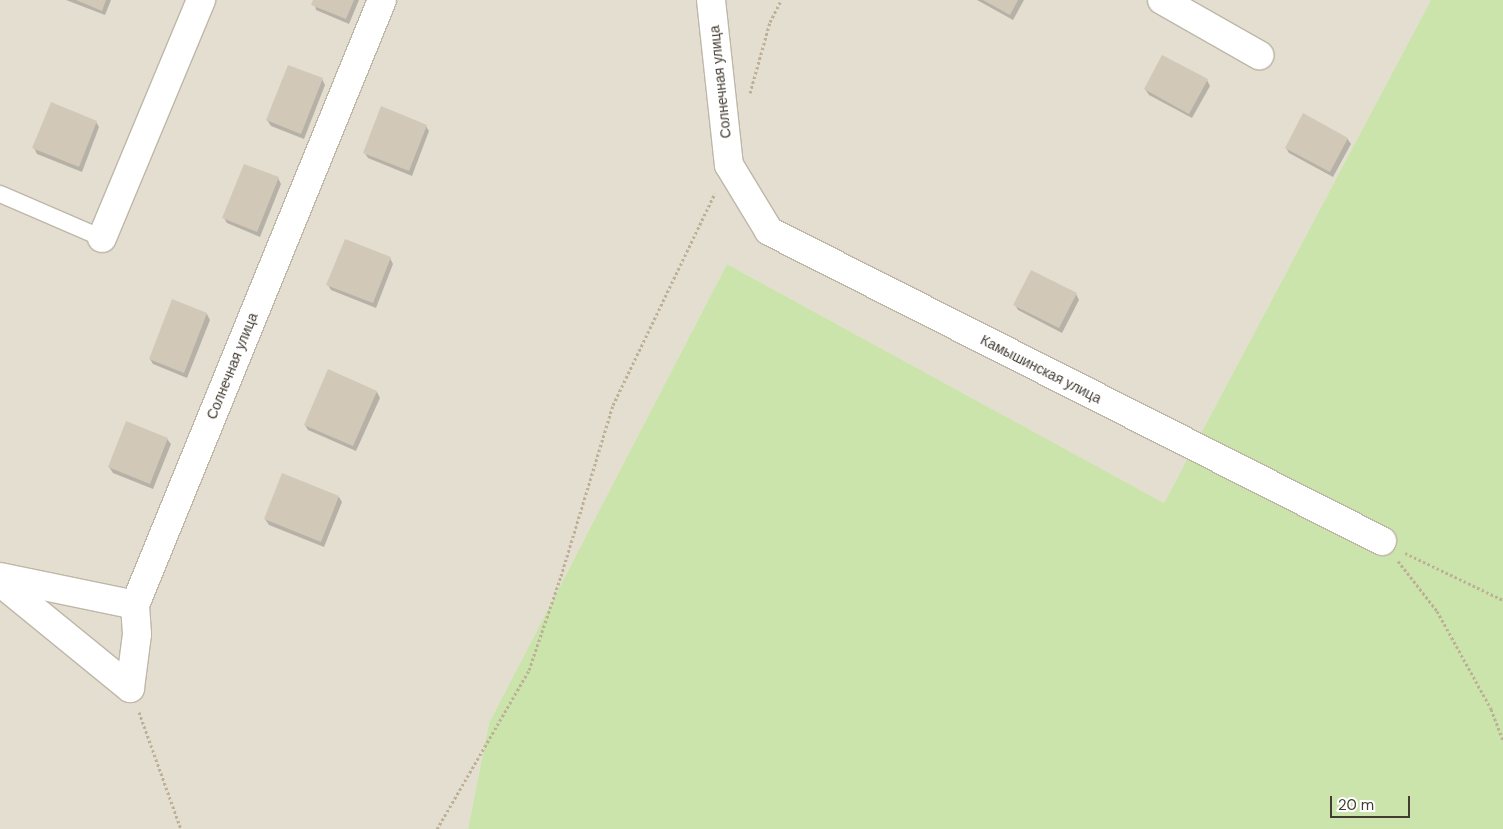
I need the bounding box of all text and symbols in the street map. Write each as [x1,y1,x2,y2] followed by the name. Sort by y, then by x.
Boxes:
[706,25,734,139] street label: Солнечная улица
[203,310,261,422] street label: Солнечная улица
[978,331,1104,407] street label: Камышинская улица
[1333,786,1413,818] scale bar
[1338,795,1374,815] text: 20 m

